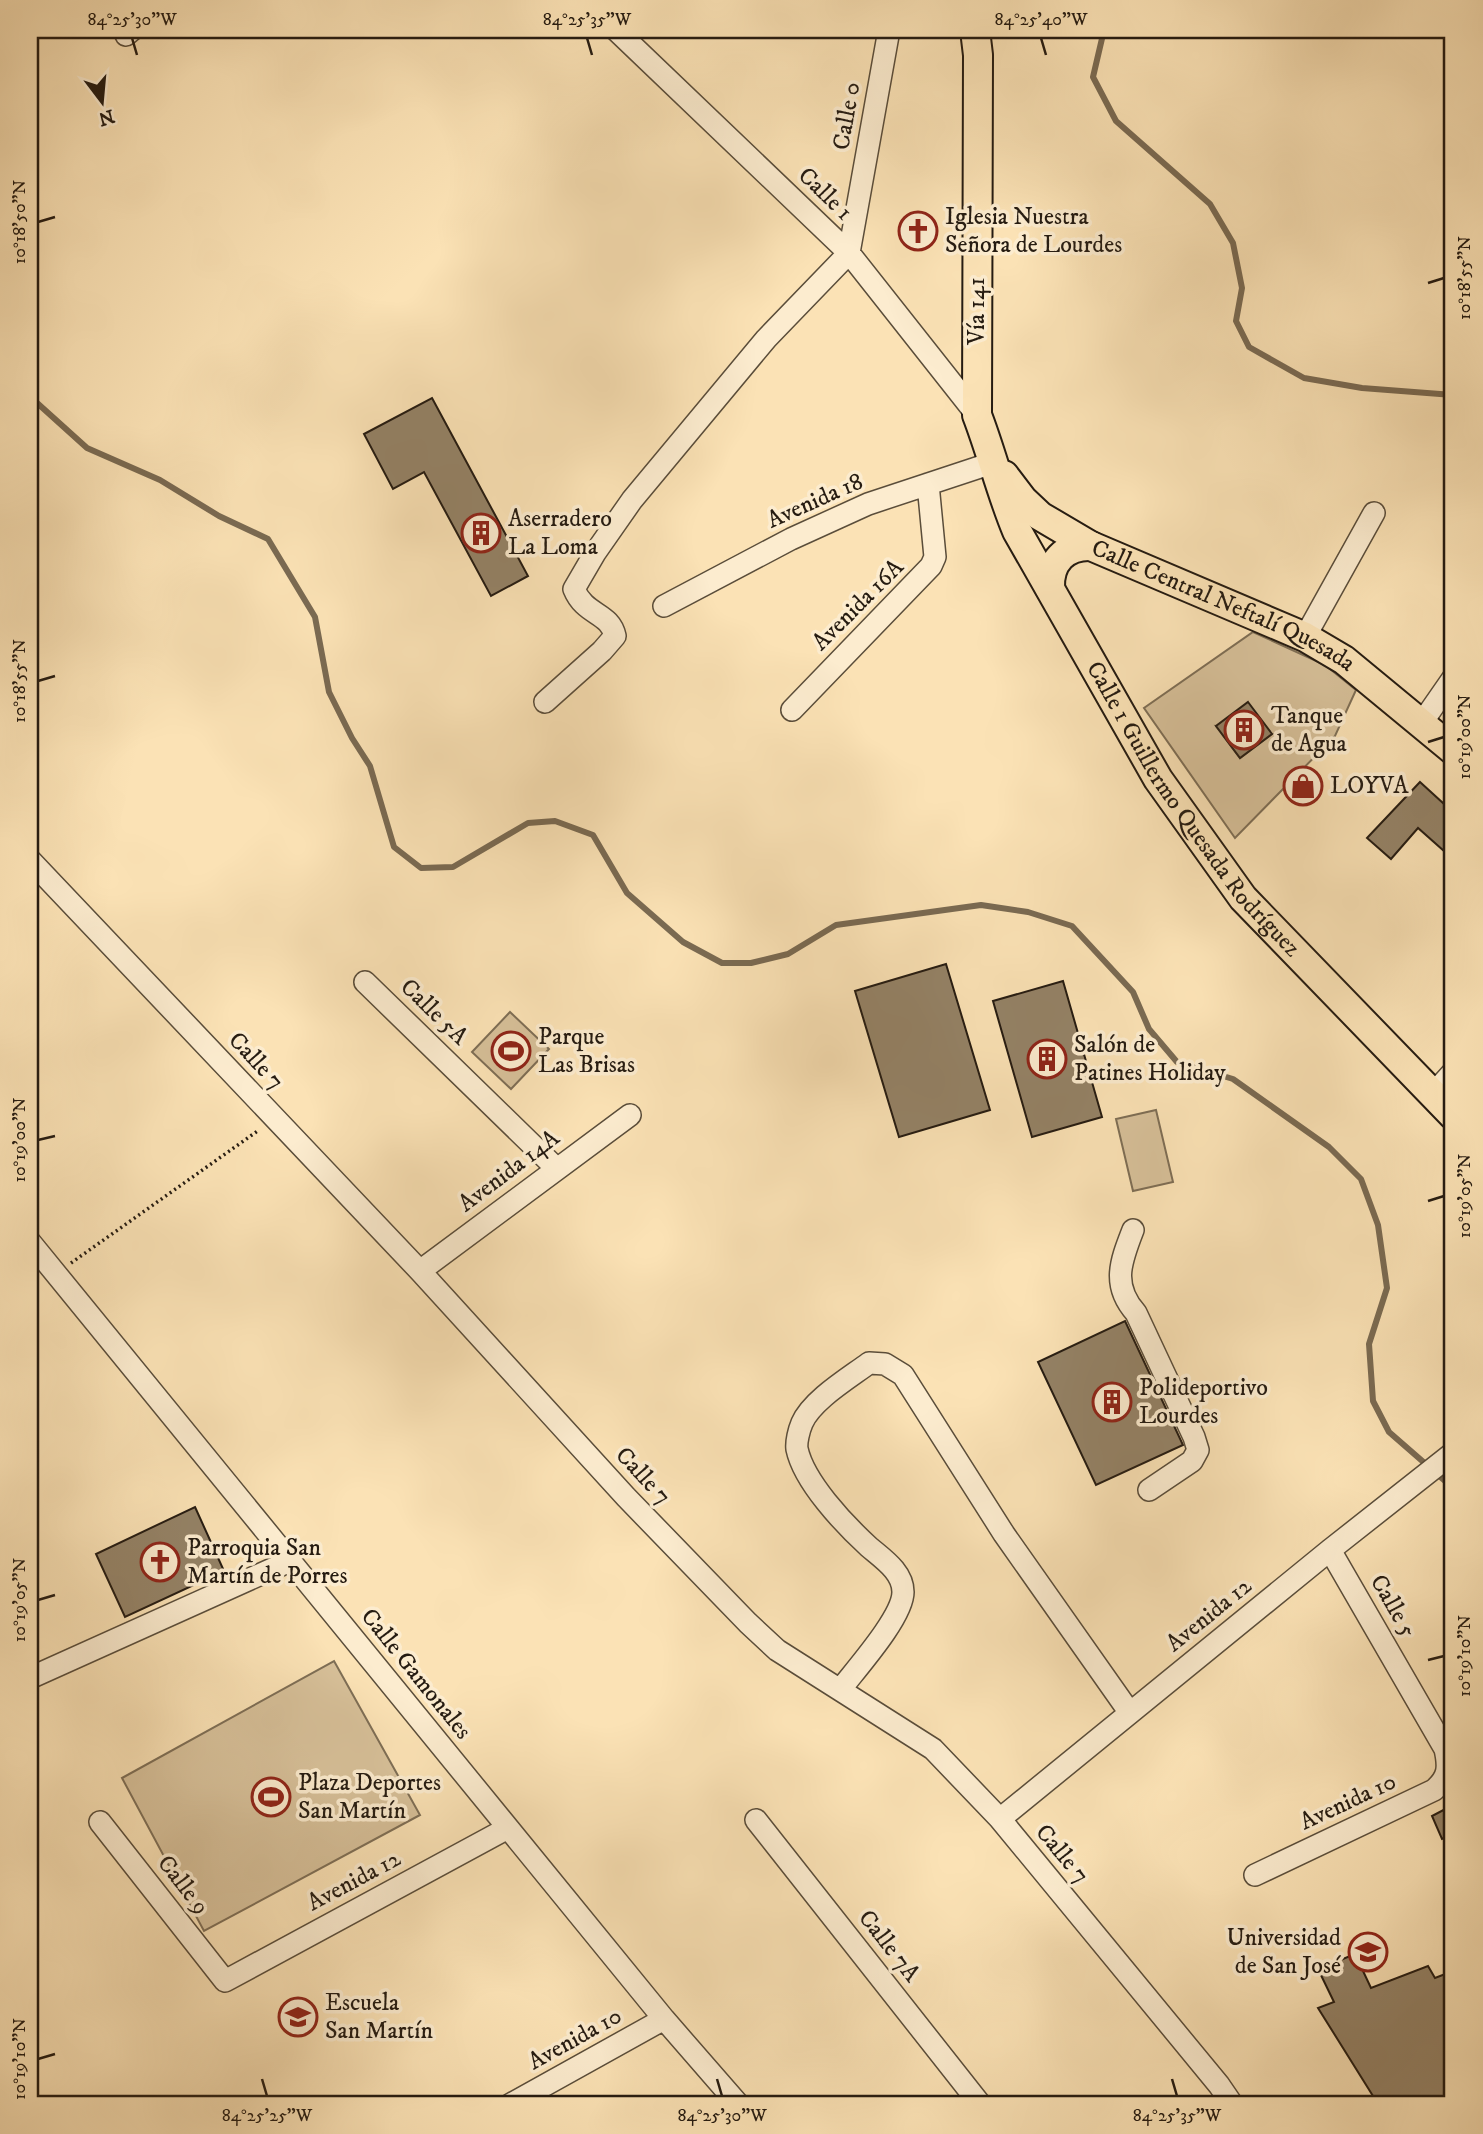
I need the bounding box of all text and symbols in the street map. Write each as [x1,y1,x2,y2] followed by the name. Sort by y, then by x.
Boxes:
[87,9,177,31] text: 84°25'30"W
[543,9,632,31] text: 84°25'35"W
[995,9,1088,31] text: 84°25'40"W
[66,66,136,136] north arrow
[826,80,868,152] street label: Calle 0
[95,104,117,130] text: N
[791,161,859,227] street label: Calle 1
[9,179,31,264] text: 10°18'50"N
[945,202,1122,260] place label: Iglesia Nuestra Señora de Lourdes
[897,210,939,252] church icon: Iglesia Nuestra Señora de Lourdes
[1454,236,1476,320] text: 10°18'55"N
[962,277,992,346] street label: Vía 141
[762,467,868,535] street label: Avenida 18
[508,504,612,562] place label: Aserradero La Loma
[460,512,502,554] building icon: Aserradero La Loma
[1087,533,1362,679] street label: Calle Central Neftalí Quesada
[806,552,911,657] street label: Avenida 16A
[9,639,31,723] text: 10°18'55"N
[1079,656,1307,964] street label: Calle 1 Guillermo Quesada Rodríguez
[1454,694,1476,780] text: 10°19'00"N
[1271,701,1348,759] place label: Tanque de Agua
[1223,709,1265,751] building icon: Tanque de Agua
[1282,765,1324,807] shop icon: LOYVA
[1330,771,1409,801] place label: LOYVA
[394,972,475,1052] street label: Calle 5A
[538,1022,635,1080] place label: Parque Las Brisas
[222,1026,290,1096] street label: Calle 7
[490,1030,532,1072] sports icon: Parque Las Brisas
[1074,1030,1226,1088] place label: Salón de Patines Holiday
[1026,1038,1068,1080] building icon: Salón de Patines Holiday
[9,1097,31,1183] text: 10°19'00"N
[452,1123,566,1219] street label: Avenida 14A
[1454,1154,1476,1238] text: 10°19'05"N
[1139,1373,1268,1431] place label: Polideportivo Lourdes
[1091,1381,1133,1423] building icon: Polideportivo Lourdes
[609,1441,677,1511] street label: Calle 7
[187,1533,348,1591] place label: Parroquia San Martín de Porres
[139,1541,181,1583] church icon: Parroquia San Martín de Porres
[9,1558,31,1642] text: 10°19'05"N
[1363,1569,1423,1643] street label: Calle 5
[1160,1571,1258,1659] street label: Avenida 12
[354,1602,478,1746] street label: Calle Gamonales
[1454,1615,1476,1697] text: 10°19'10"N
[1295,1767,1401,1837] street label: Avenida 10
[298,1768,441,1826] place label: Plaza Deportes San Martín
[250,1776,292,1818] sports icon: Plaza Deportes San Martín
[1029,1818,1095,1890] street label: Calle 7
[302,1844,406,1918] street label: Avenida 12
[150,1849,216,1921] street label: Calle 9
[851,1904,927,1989] street label: Calle 7A
[1227,1923,1341,1981] place label: Universidad de San José
[1347,1931,1389,1973] school or university icon: Universidad de San José
[325,1988,433,2046] place label: Escuela San Martín
[277,1996,319,2038] school or university icon: Escuela San Martín
[523,2001,627,2077] street label: Avenida 10
[9,2018,31,2100] text: 10°19'10"N
[222,2105,313,2127] text: 84°25'25"W
[677,2105,767,2127] text: 84°25'30"W
[1133,2105,1222,2127] text: 84°25'35"W

